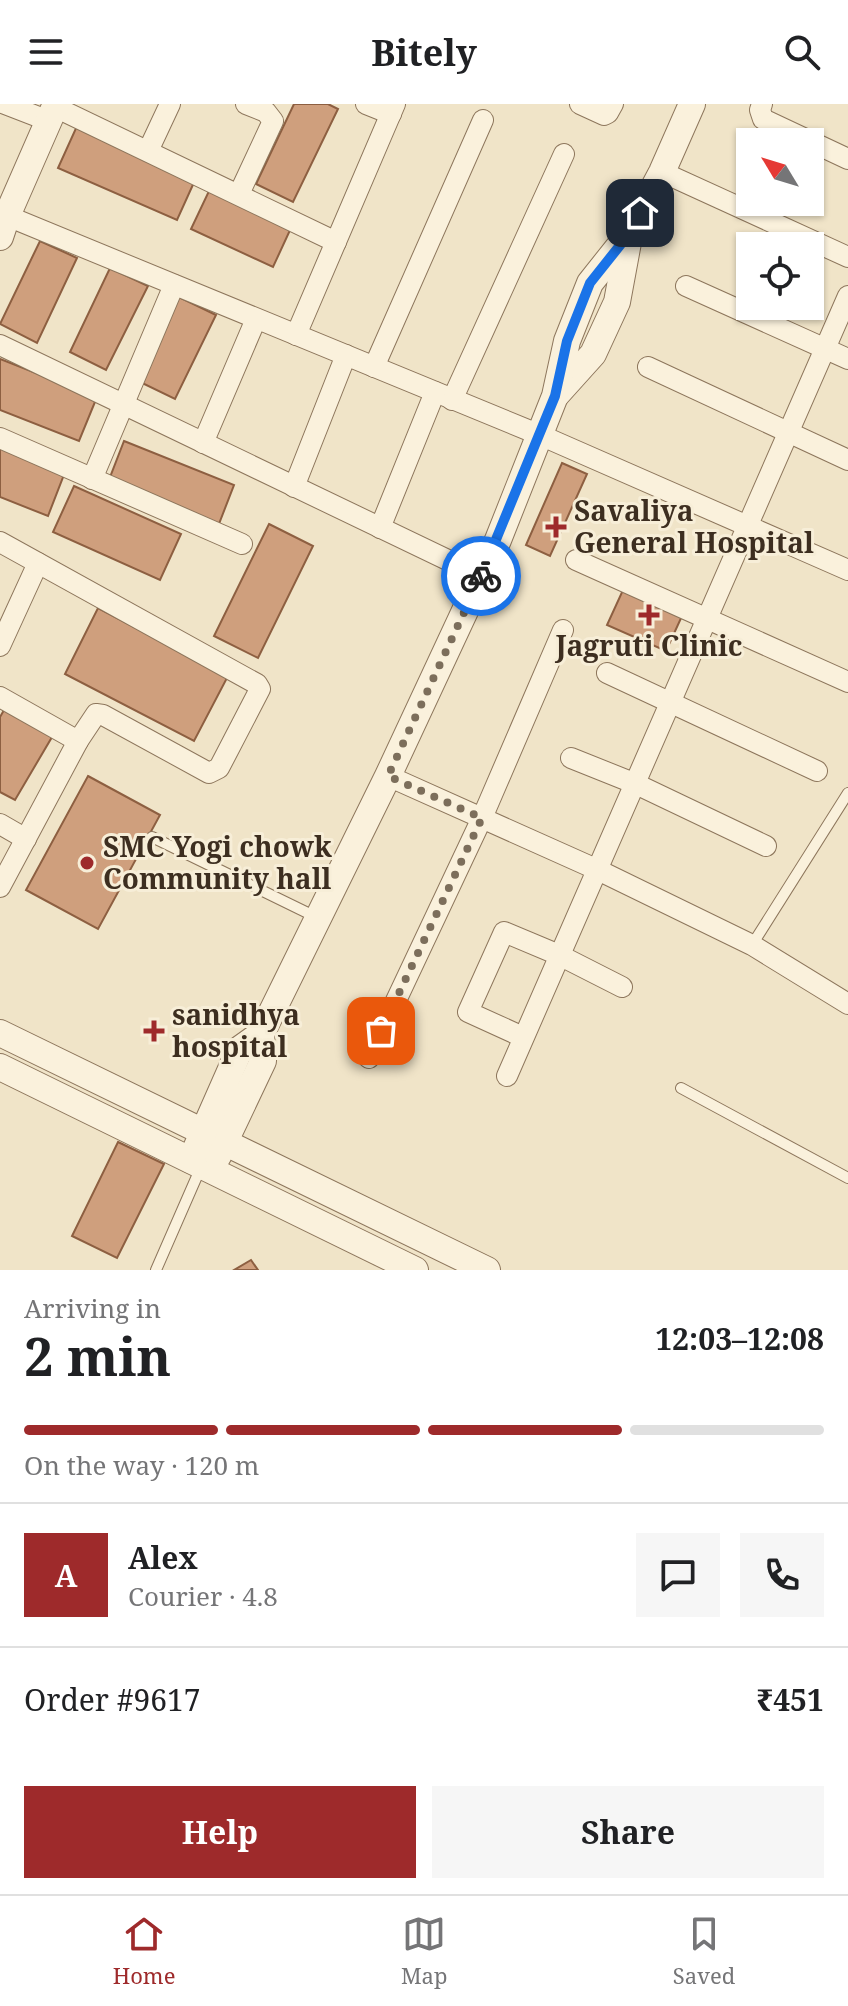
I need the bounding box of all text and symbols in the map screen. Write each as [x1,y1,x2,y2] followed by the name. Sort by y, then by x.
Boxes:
[371,28,477,77] text: Bitely
[24,30,68,74] icon: menu
[780,30,824,74] icon: search
[736,128,824,216] north arrow
[736,128,824,320] map controls
[606,179,674,247] pin
[618,191,662,235] icon: home
[736,232,824,320] button: locate
[574,491,814,561] place label: Savaliya General Hospital
[545,516,567,538] marker: Savaliya General Hospital
[441,536,521,616] courier
[459,554,503,598] icon: bike
[638,604,660,626] marker: Jagruti Clinic
[554,626,743,664] place label: Jagruti Clinic
[103,827,332,897] place label: SMC Yogi chowk Community hall
[78,854,96,872] marker: SMC Yogi chowk Community hall
[172,995,300,1065] place label: sanidhya hospital
[347,997,415,1065] pin
[359,1009,403,1053] icon: bag
[143,1020,165,1042] marker: sanidhya hospital
[24,1290,161,1326] text: Arriving in
[655,1318,824,1359] text: 12:03–12:08
[24,1320,171,1391] text: 2 min
[24,1447,259,1483] text: On the way · 120 m
[636,1533,720,1617] button: chat
[740,1533,824,1617] button: phone
[128,1537,198,1578] text: Alex
[55,1555,77,1596] text: A
[128,1578,278,1614] text: Courier · 4.8
[24,1679,201,1720] text: Order #9617
[756,1679,824,1720] text: ₹451
[24,1786,416,1878] button: Help
[432,1786,824,1878] button: Share
[113,1912,175,1990] tab: Home
[401,1912,447,1990] tab: Map
[673,1912,735,1990] tab: Saved

